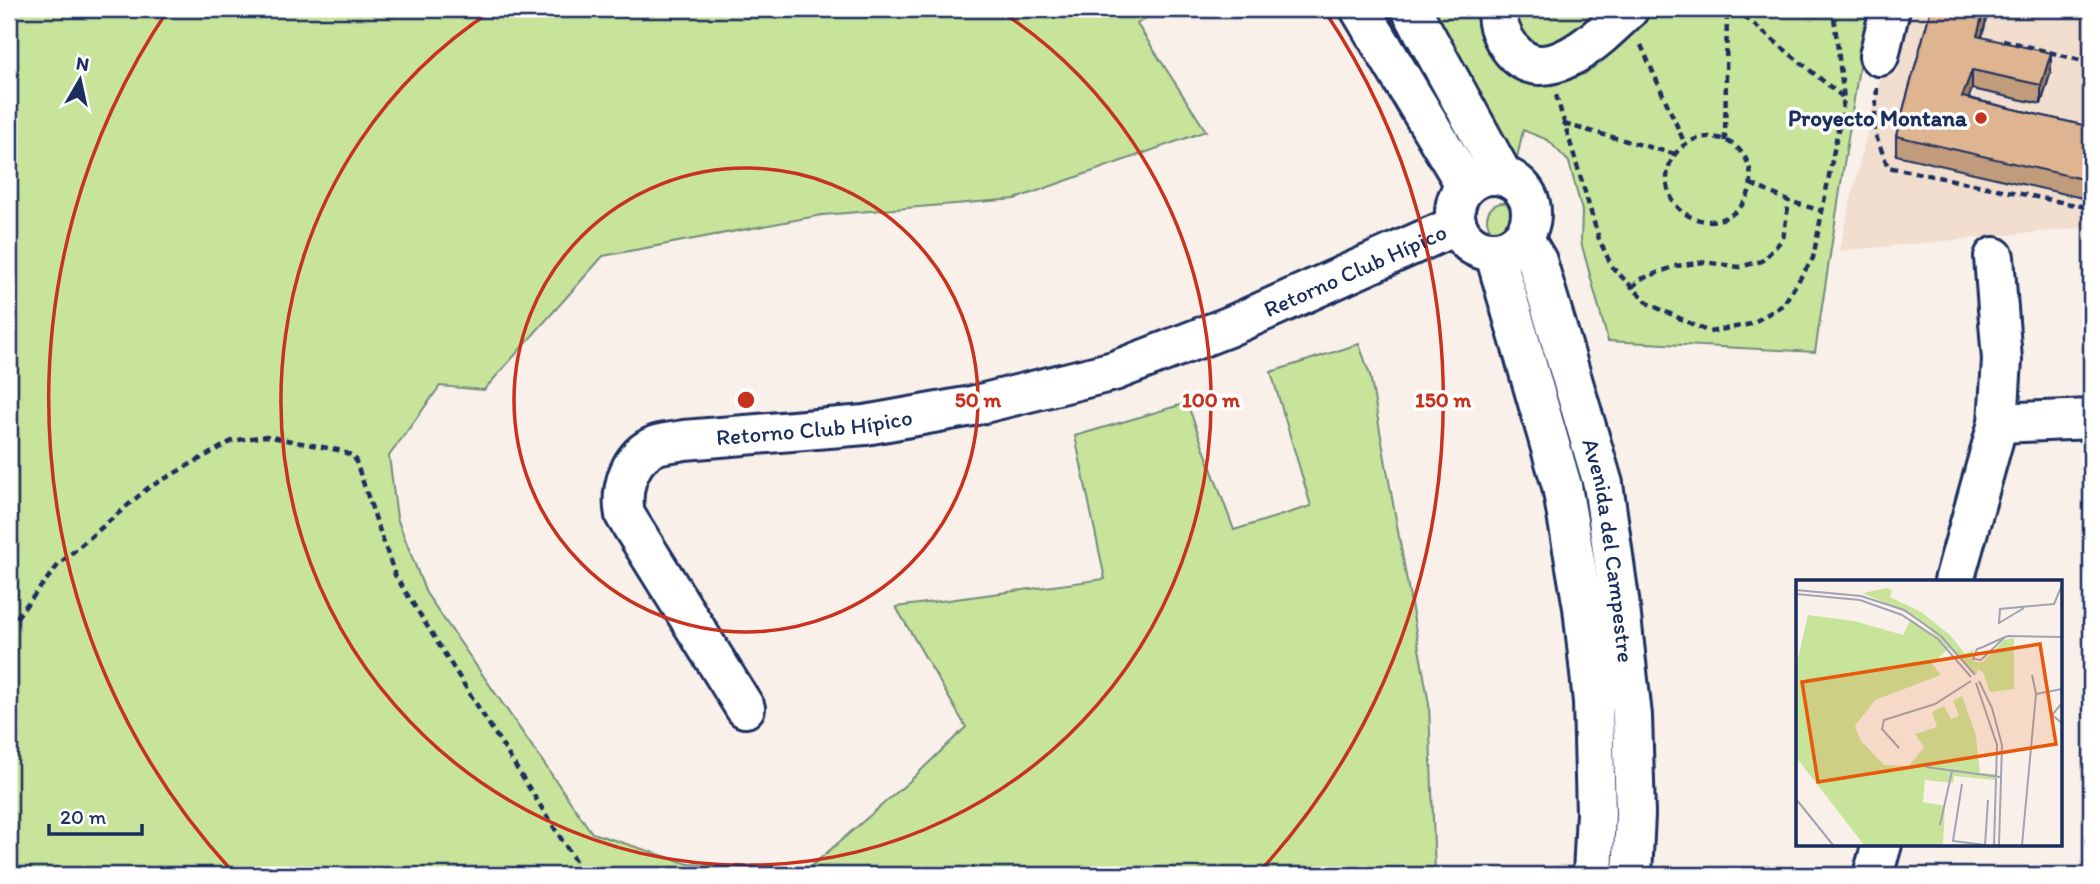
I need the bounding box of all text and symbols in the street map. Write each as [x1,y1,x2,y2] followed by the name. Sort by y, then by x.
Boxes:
[46,46,116,116] north arrow
[74,51,91,76] text: N
[1788,104,1968,132] place label: Proyecto Montana
[1973,110,1989,126] marker: Proyecto Montana
[1259,218,1451,323] street label: Retorno Club Hípico
[955,387,1002,412] text: 50 m
[1182,387,1240,412] text: 100 m
[1415,387,1471,412] text: 150 m
[734,388,758,412] centre of rings
[715,403,915,451] street label: Retorno Club Hípico
[1576,435,1640,664] street label: Avenida del Campestre
[1796,580,2062,846] inset map
[49,793,142,837] scale bar
[60,804,107,829] text: 20 m

